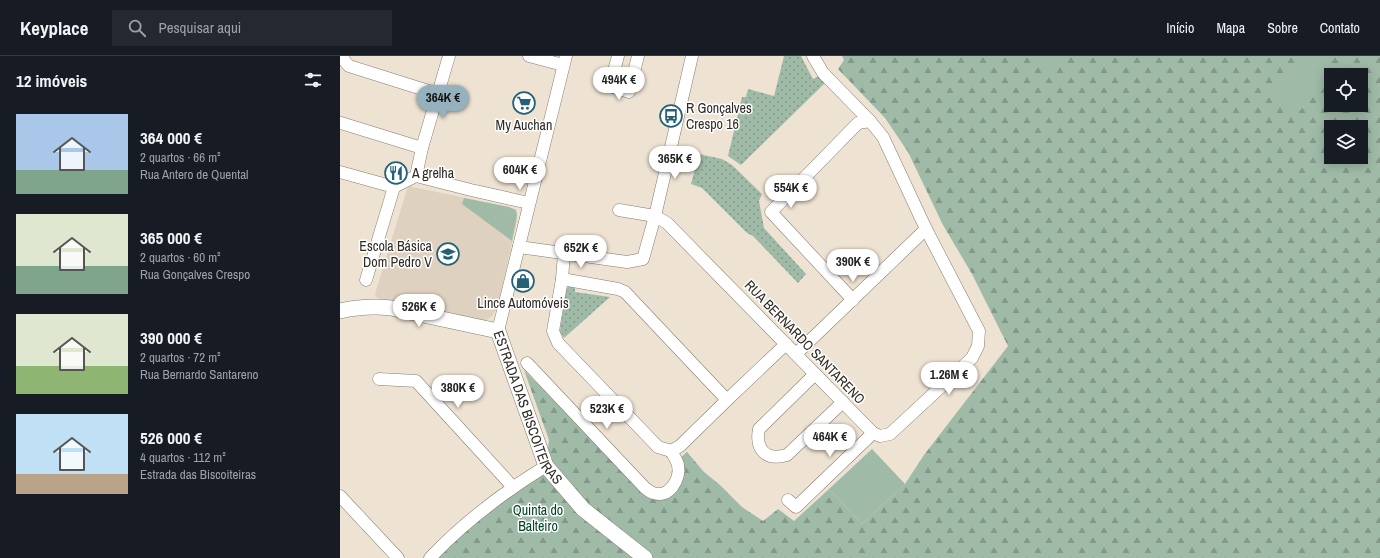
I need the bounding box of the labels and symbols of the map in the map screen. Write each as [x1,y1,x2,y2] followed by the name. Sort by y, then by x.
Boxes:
[586,67,652,101] pin: 494K €
[410,85,476,119] pin: 364K €
[511,90,537,116] supermarket icon: My Auchan
[686,99,752,133] place label: R Gonçalves Crespo 16
[658,103,684,129] bus stop icon: R Gonçalves Crespo 16
[496,116,552,134] place label: My Auchan
[642,146,708,180] pin: 365K €
[487,157,553,191] pin: 604K €
[383,160,409,186] restaurant icon: A grelha
[411,164,455,182] place label: A grelha
[758,175,824,209] pin: 554K €
[548,235,614,269] pin: 652K €
[359,237,433,271] place label: Escola Básica Dom Pedro V
[435,241,461,267] school or university icon: Escola Básica Dom Pedro V
[820,249,886,283] pin: 390K €
[510,268,536,294] shop icon: Lince Automóveis
[741,276,869,408] street label: RUA BERNARDO SANTARENO
[386,294,452,328] pin: 526K €
[477,294,569,312] place label: Lince Automóveis
[490,328,567,488] street label: ESTRADA DAS BISCOITEIRAS
[912,362,986,396] pin: 1.26M €
[425,375,491,409] pin: 380K €
[574,396,640,430] pin: 523K €
[797,424,863,458] pin: 464K €
[513,501,563,535] park label: Quinta do Balteiro

